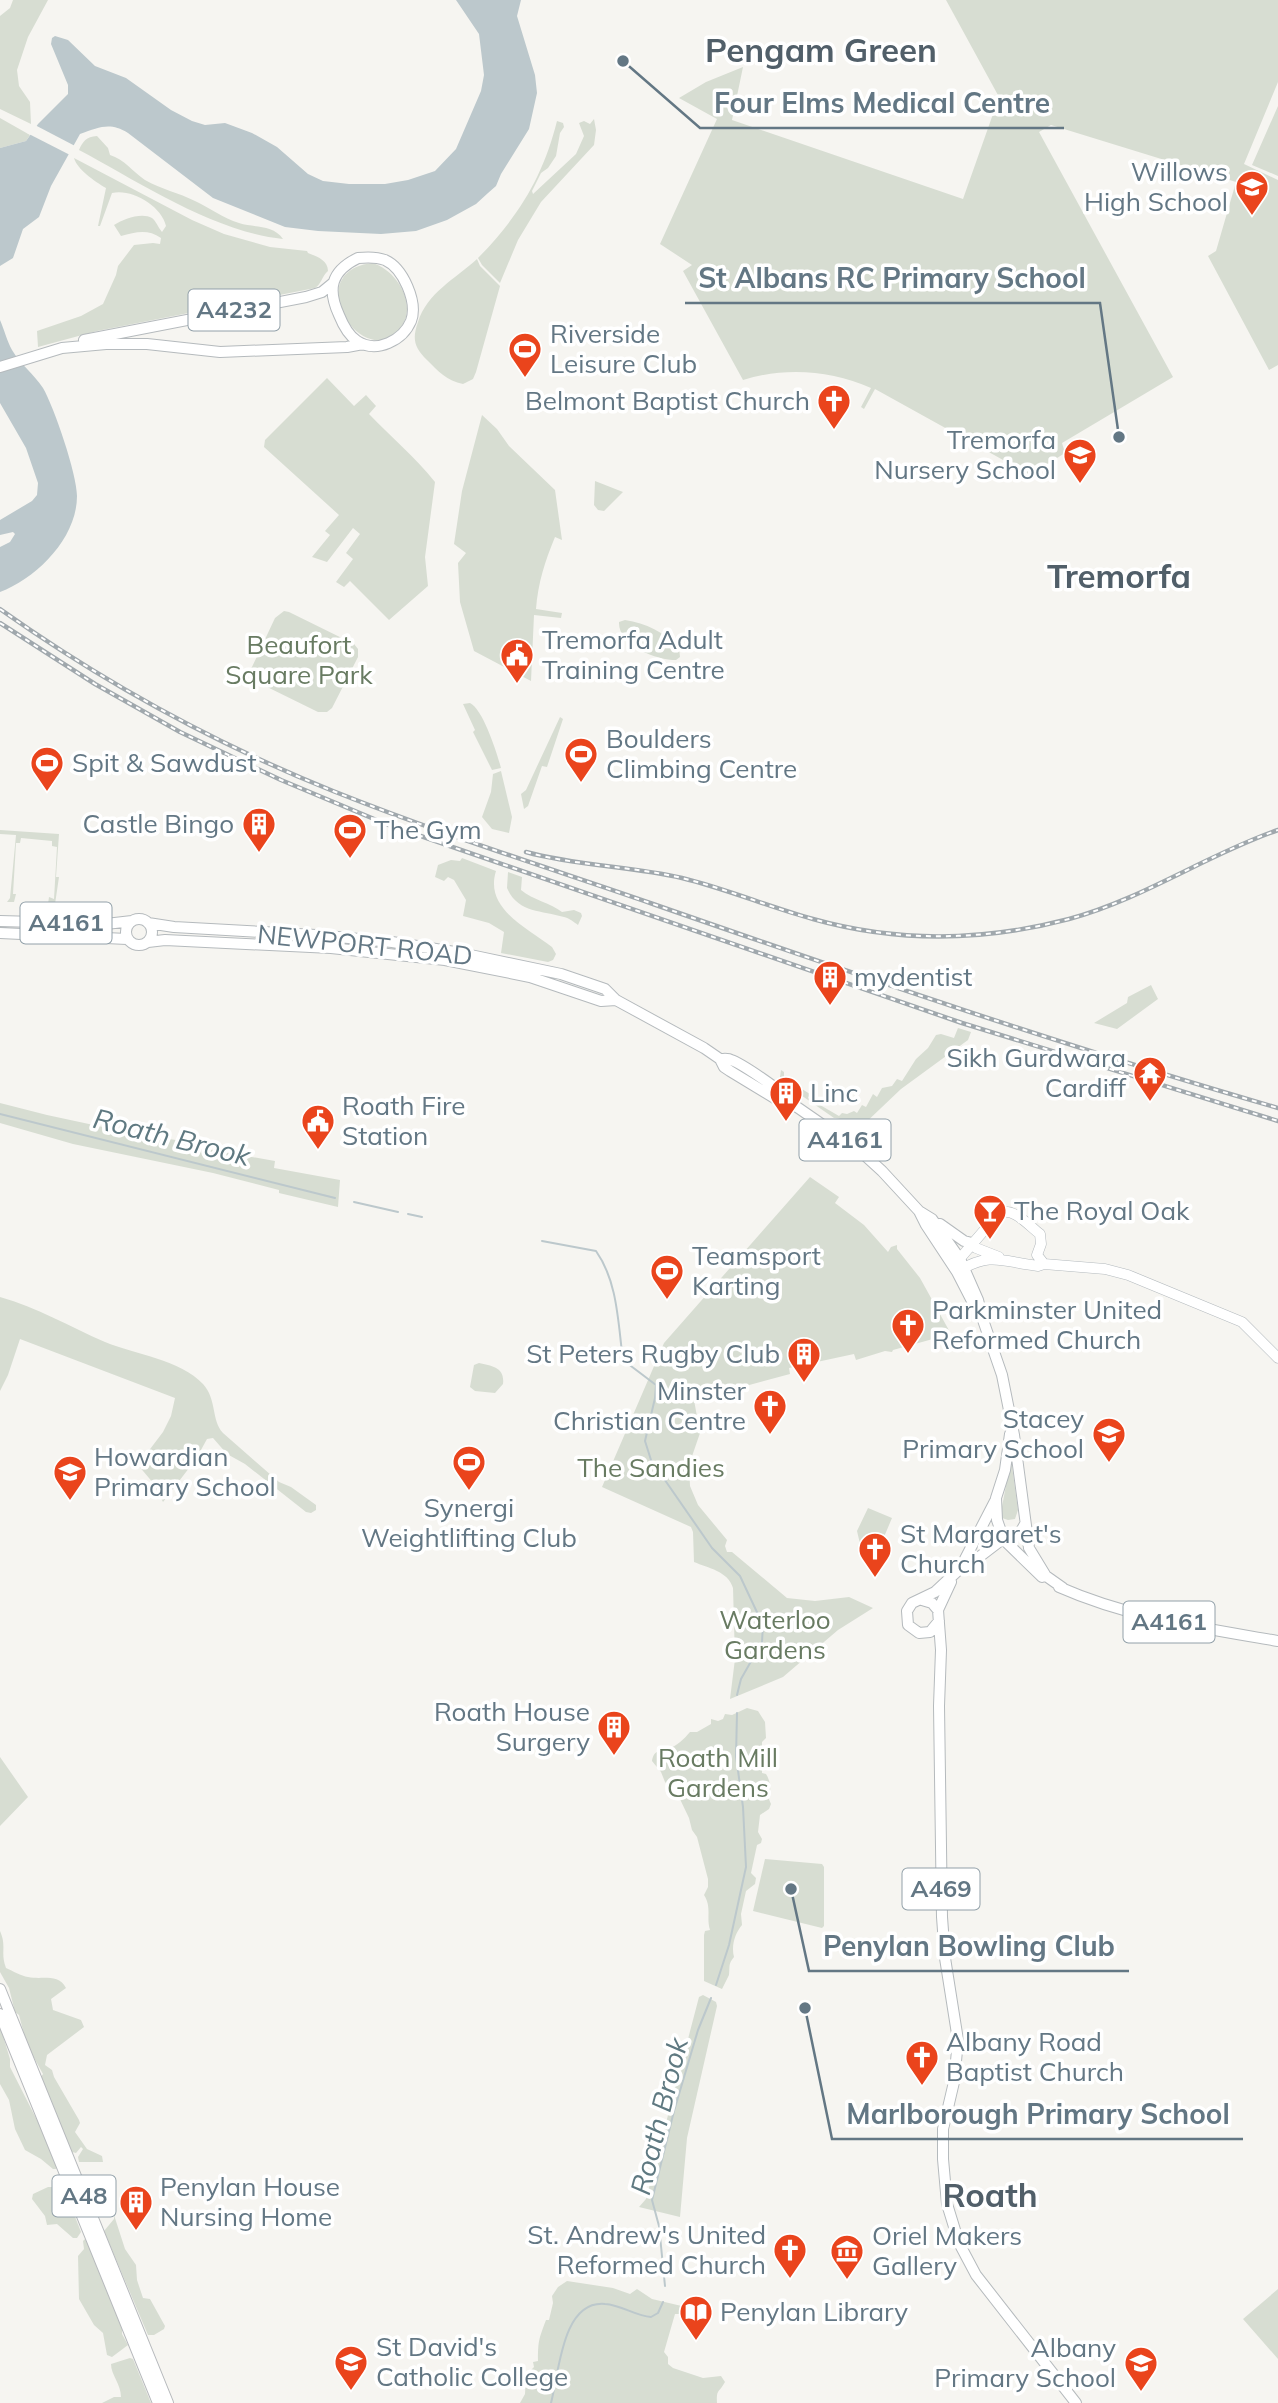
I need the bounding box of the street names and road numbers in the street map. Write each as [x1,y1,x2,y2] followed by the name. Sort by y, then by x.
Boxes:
[188,290,280,330] road number: A4232
[20,903,112,944] road number: A4161
[256,917,474,972] street label: NEWPORT ROAD
[800,1120,890,1160] road number: A4161
[1124,1602,1214,1642] road number: A4161
[902,1868,979,1910] road number: A469
[52,2176,116,2216] road number: A48

